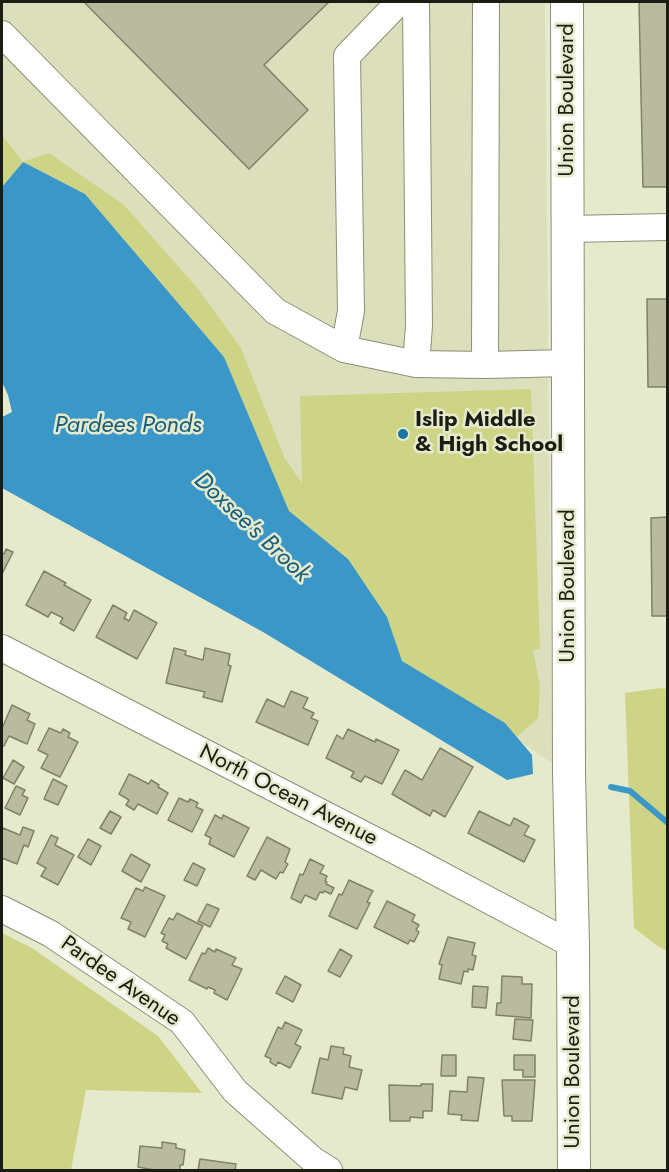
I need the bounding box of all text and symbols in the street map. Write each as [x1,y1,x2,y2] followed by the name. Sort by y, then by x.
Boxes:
[555,23,581,177] street label: Union Boulevard
[415,408,563,460] place label: Islip Middle & High School
[55,412,201,440] water label: Pardees Ponds
[396,427,410,441] marker: Islip Middle & High School
[187,467,315,589] water label: Doxsee's Brook
[556,509,582,663] street label: Union Boulevard
[194,740,382,852] street label: North Ocean Avenue
[55,931,185,1033] street label: Pardee Avenue
[561,995,587,1149] street label: Union Boulevard

